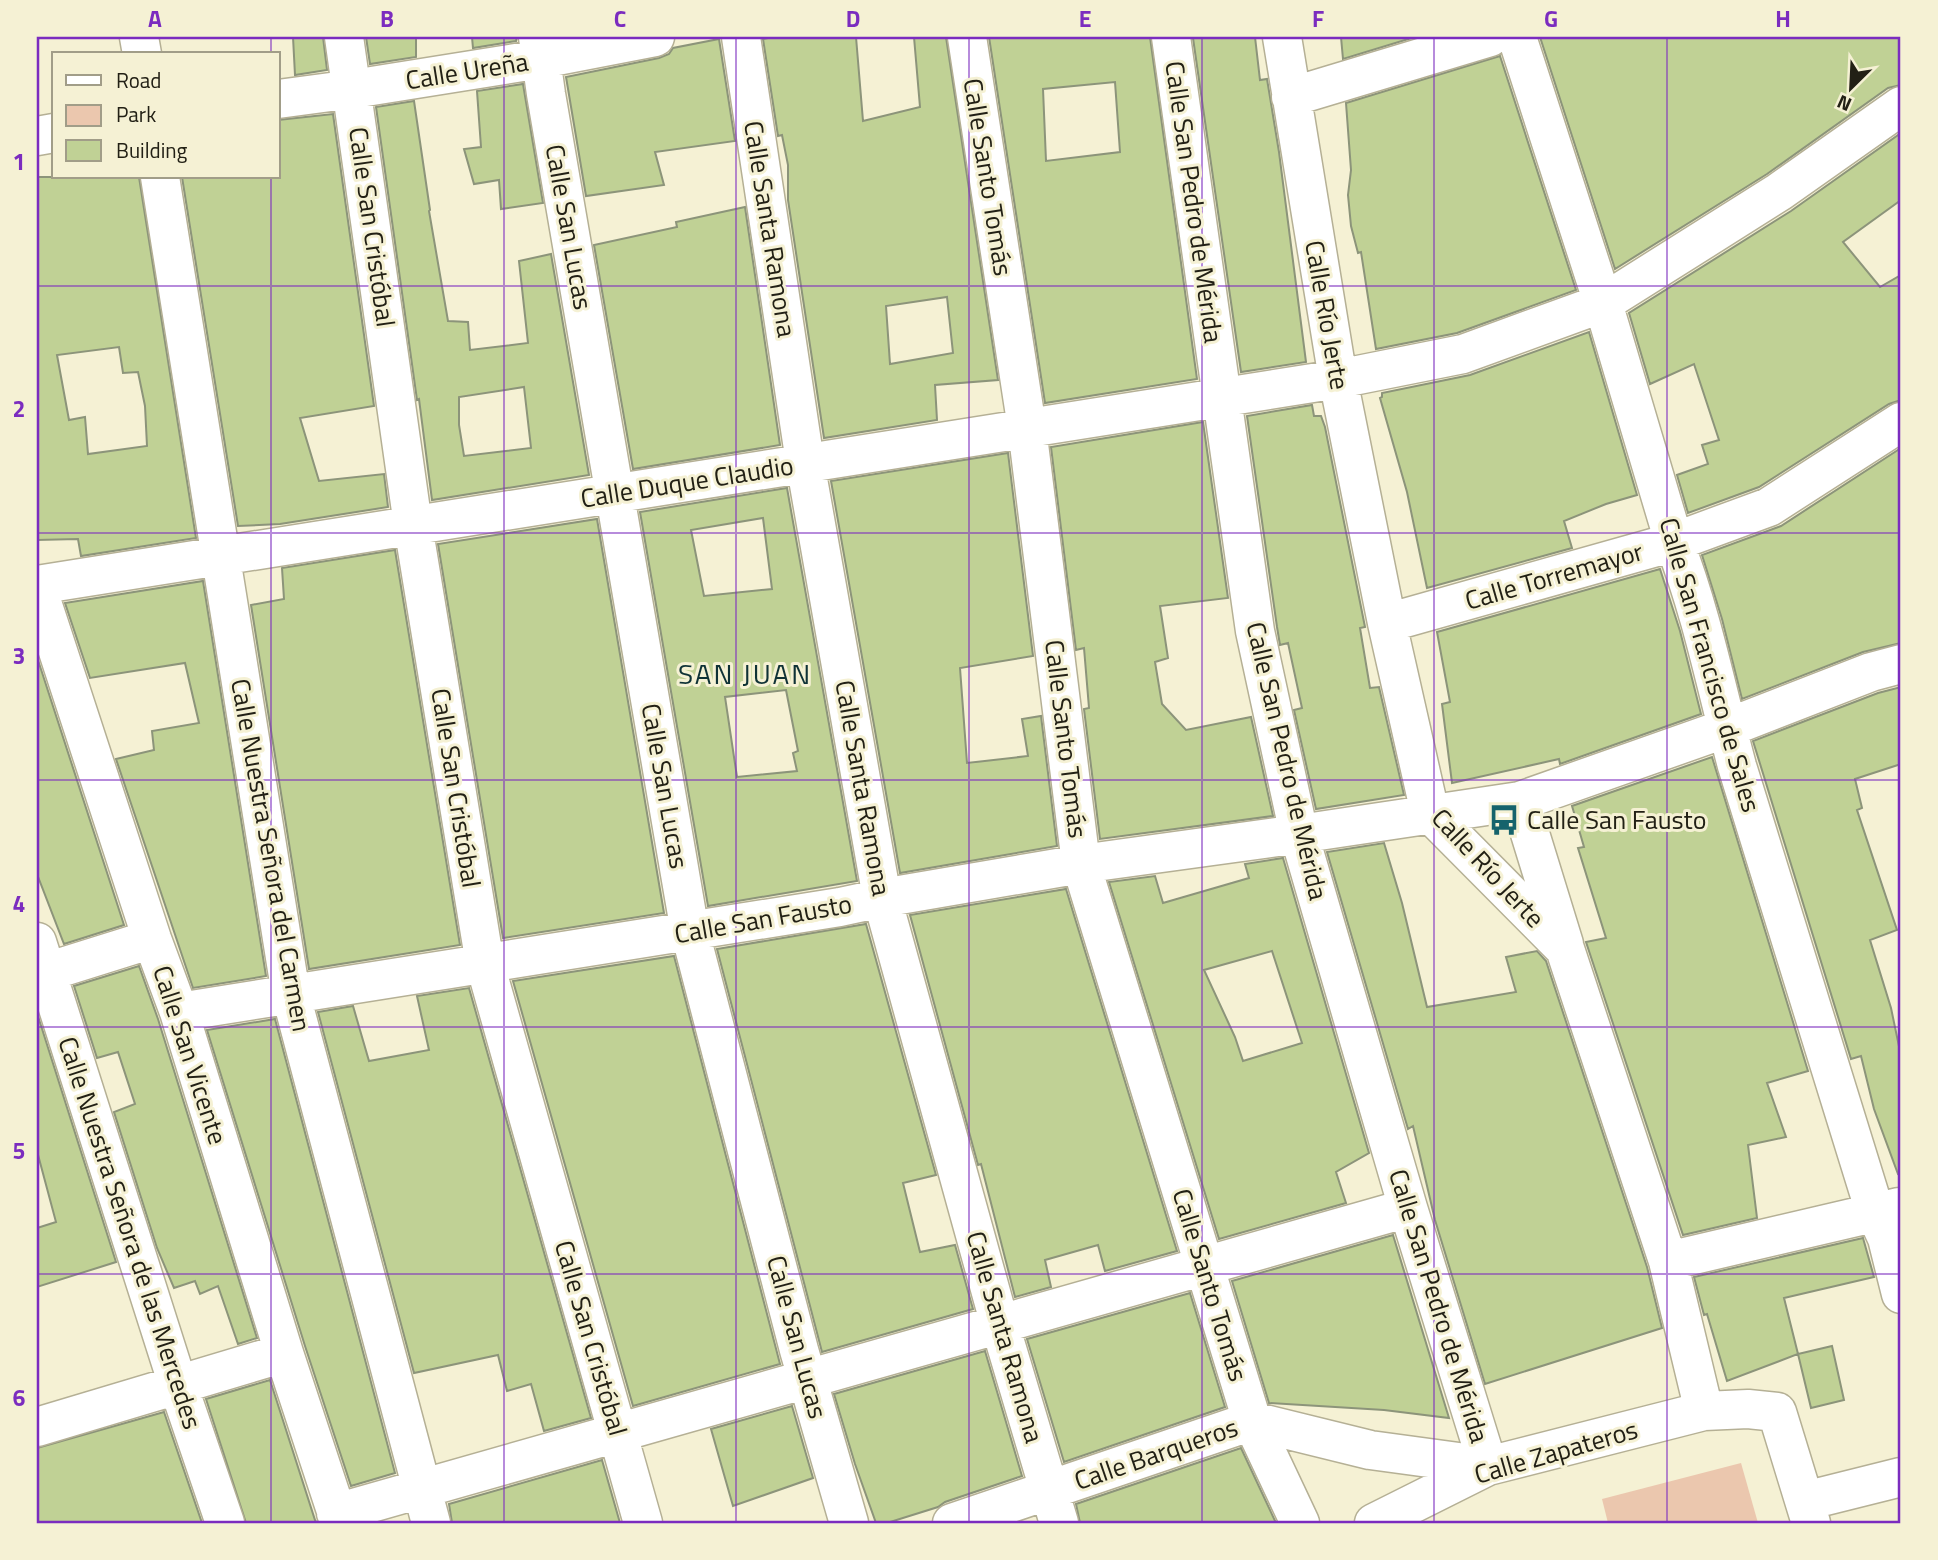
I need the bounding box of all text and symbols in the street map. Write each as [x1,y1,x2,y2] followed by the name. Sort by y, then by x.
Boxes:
[148,1,162,36] text: A
[380,1,394,36] text: B
[614,1,626,36] text: C
[846,1,860,36] text: D
[1079,1,1091,36] text: E
[1312,1,1324,36] text: F
[1544,1,1558,36] text: G
[1775,1,1791,36] text: H
[403,42,531,99] street label: Calle Ureña
[52,52,280,178] legend
[1815,52,1885,122] north arrow
[1155,59,1234,345] street label: Calle San Pedro de Mérida
[116,64,161,96] text: Road
[954,75,1023,278] street label: Calle Santo Tomás
[1832,88,1856,120] text: N
[116,98,156,130] text: Park
[734,118,807,340] street label: Calle Santa Ramona
[339,125,406,329] street label: Calle San Cristóbal
[116,134,188,166] text: Building
[536,141,603,313] street label: Calle San Lucas
[13,144,25,179] text: 1
[1295,237,1360,393] street label: Calle Río Jerte
[13,391,25,426] text: 2
[578,445,796,518] street label: Calle Duque Claudio
[1650,513,1771,817] street label: Calle San Francisco de Sales
[1460,531,1647,620] street label: Calle Torremayor
[1237,618,1338,904] street label: Calle San Pedro de Mérida
[13,638,25,673] text: 3
[1035,638,1098,840] street label: Calle Santo Tomás
[678,652,812,695] district label: SAN JUAN
[221,675,322,1034] street label: Calle Nuestra Señora del Carmen
[825,677,902,899] street label: Calle Santa Ramona
[421,686,491,890] street label: Calle San Cristóbal
[632,700,699,872] street label: Calle San Lucas
[1423,799,1554,936] street label: Calle Río Jerte
[1527,800,1706,839] place label: Calle San Fausto
[1487,803,1521,837] bus stop icon: Calle San Fausto
[671,884,855,953] street label: Calle San Fausto
[13,886,25,921] text: 4
[143,960,238,1149] street label: Calle San Vicente
[49,1032,212,1434] street label: Calle Nuestra Señora de las Mercedes
[13,1133,25,1168] text: 5
[1379,1164,1500,1447] street label: Calle San Pedro de Mérida
[1163,1184,1258,1386] street label: Calle Santo Tomás
[957,1227,1054,1447] street label: Calle Santa Ramona
[545,1236,638,1440] street label: Calle San Cristóbal
[757,1251,838,1423] street label: Calle San Lucas
[13,1380,26,1415] text: 6
[1069,1407,1243,1500] street label: Calle Barqueros
[1469,1410,1642,1493] street label: Calle Zapateros

